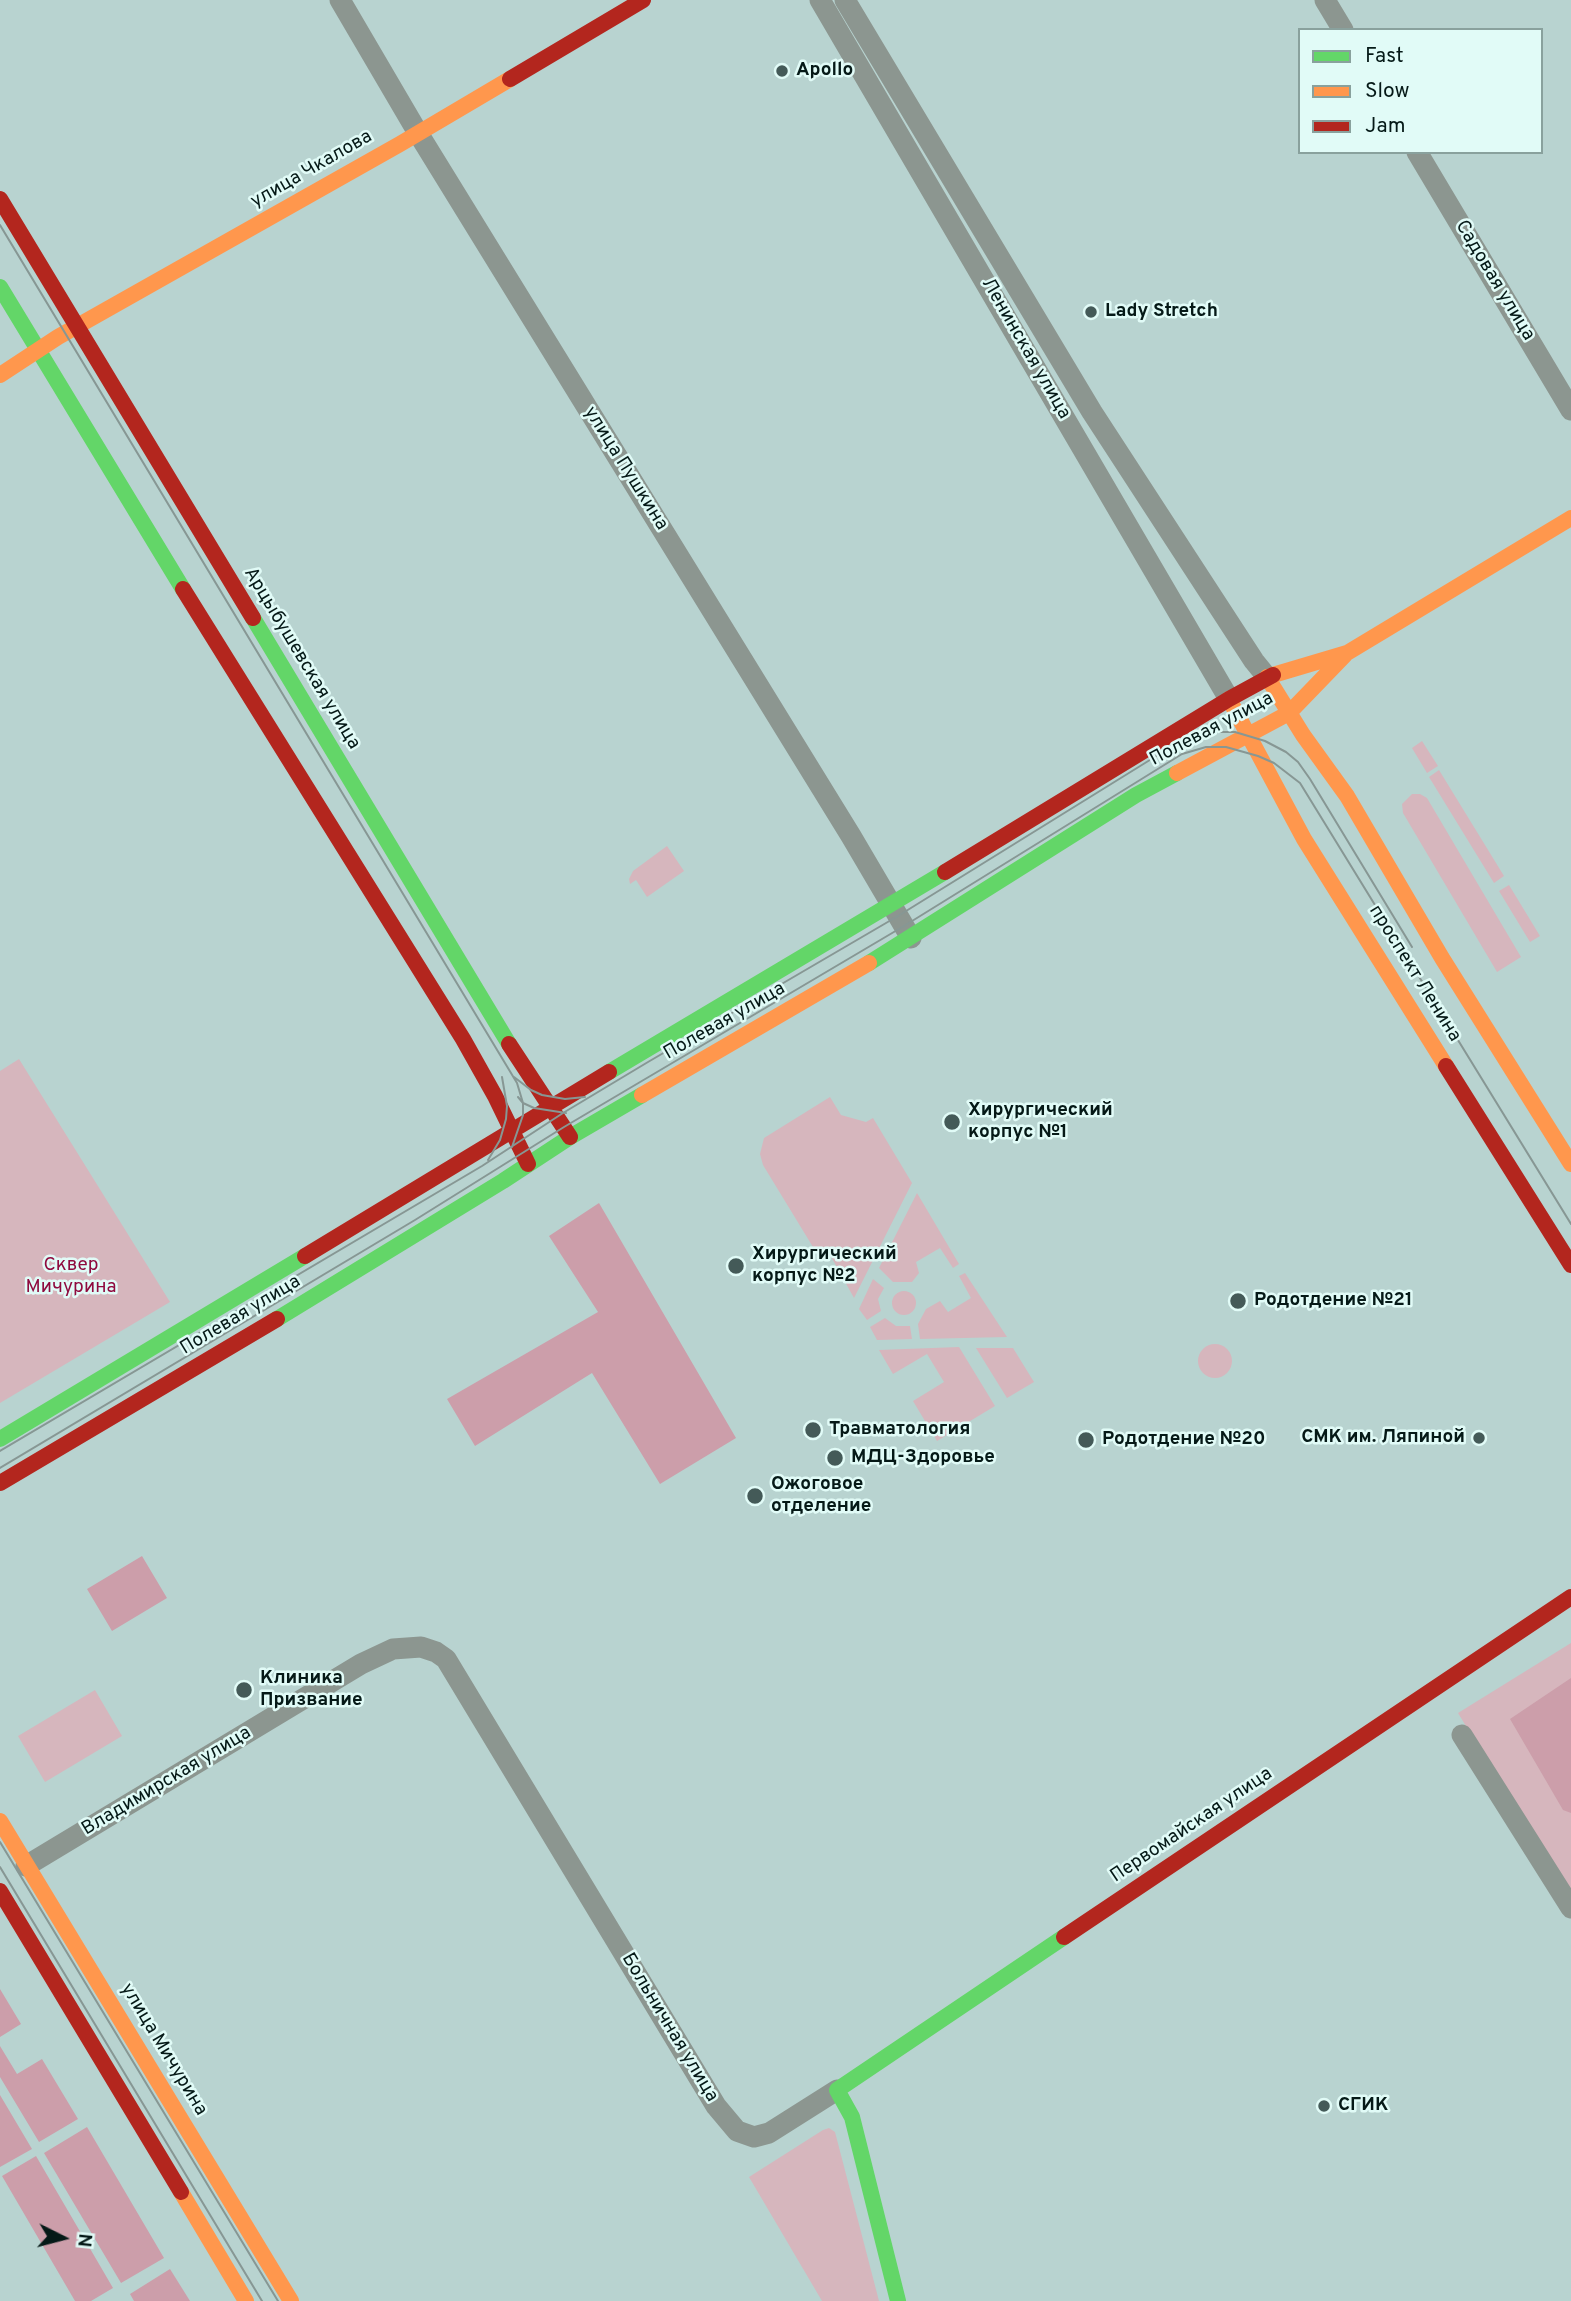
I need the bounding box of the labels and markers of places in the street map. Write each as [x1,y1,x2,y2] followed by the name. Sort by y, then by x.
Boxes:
[796,60,853,82] place label: Apollo
[774,63,790,79] marker: Apollo
[1105,301,1218,323] place label: Lady Stretch
[1083,304,1099,320] marker: Lady Stretch
[968,1100,1113,1144] place label: Хирургический корпус №1
[942,1112,962,1132] marker: Хирургический корпус №1
[752,1244,897,1288] place label: Хирургический корпус №2
[726,1256,746,1276] marker: Хирургический корпус №2
[1254,1290,1413,1312] place label: Родотдение №21
[1228,1291,1248,1311] marker: Родотдение №21
[829,1419,970,1441] place label: Травматология
[803,1420,823,1440] marker: Травматология
[1301,1427,1465,1449] place label: СМК им. Ляпиной
[1102,1429,1265,1451] place label: Родотдение №20
[1076,1430,1096,1450] marker: Родотдение №20
[1471,1430,1487,1446] marker: СМК им. Ляпиной
[851,1447,995,1469] place label: МДЦ-Здоровье
[825,1448,845,1468] marker: МДЦ-Здоровье
[771,1474,871,1518] place label: Ожоговое отделение
[745,1486,765,1506] marker: Ожоговое отделение
[260,1668,363,1712] place label: Клиника Призвание
[234,1680,254,1700] marker: Клиника Призвание
[1338,2095,1388,2117] place label: СГИК
[1316,2098,1332,2114] marker: СГИК

